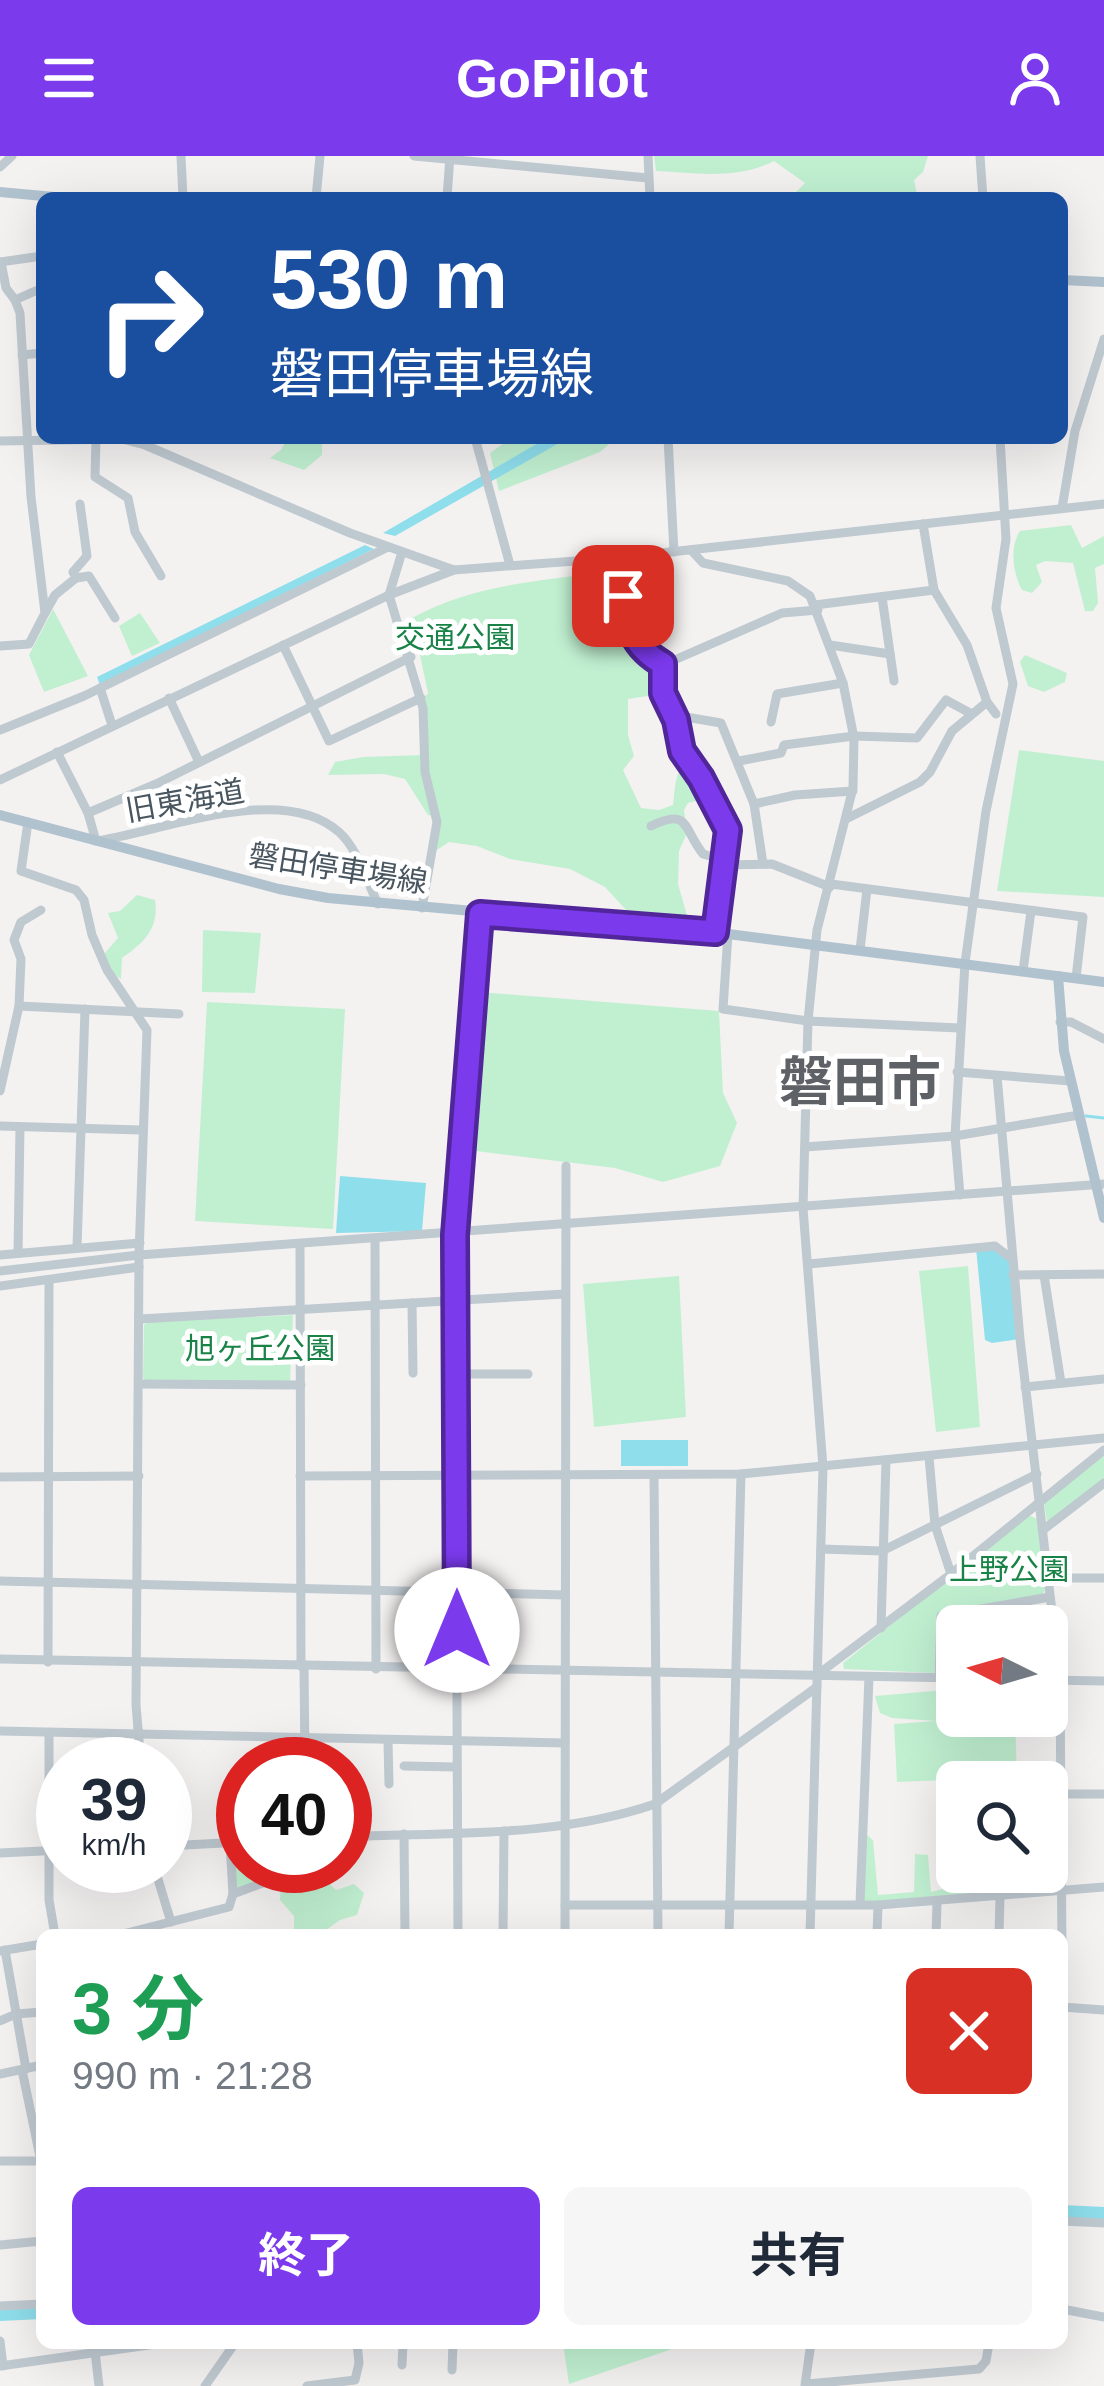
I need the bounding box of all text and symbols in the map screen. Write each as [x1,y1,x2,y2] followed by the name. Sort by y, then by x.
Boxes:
[36,45,102,111] icon: menu
[1002,45,1068,111] icon: person
[456,48,648,108] text: GoPilot
[270,232,508,326] text: 530 m
[72,240,228,396] icon: right
[270,344,594,404] text: 磐田停車場線
[572,545,674,647] pin
[590,563,656,629] icon: arrive
[395,621,515,654] park label: 交通公園
[123,774,247,827] street label: 旧東海道
[247,838,430,899] street label: 磐田停車場線
[779,1052,941,1112] district label: 磐田市
[185,1332,335,1365] park label: 旭ヶ丘公園
[949,1553,1069,1586] park label: 上野公園
[394,1567,520,1693] position arrow
[936,1605,1068,1737] north arrow
[936,1605,1068,1893] map controls
[216,1737,372,1893] speed limit sign: 40
[936,1761,1068,1893] button: search
[81,1766,147,1833] text: 39
[81,1828,147,1861] text: km/h
[906,1968,1032,2094] button: close
[72,1969,204,2049] text: 3 分
[72,2054,313,2097] text: 990 m · 21:28
[72,2187,540,2325] button: 終了
[564,2187,1032,2325] button: 共有

